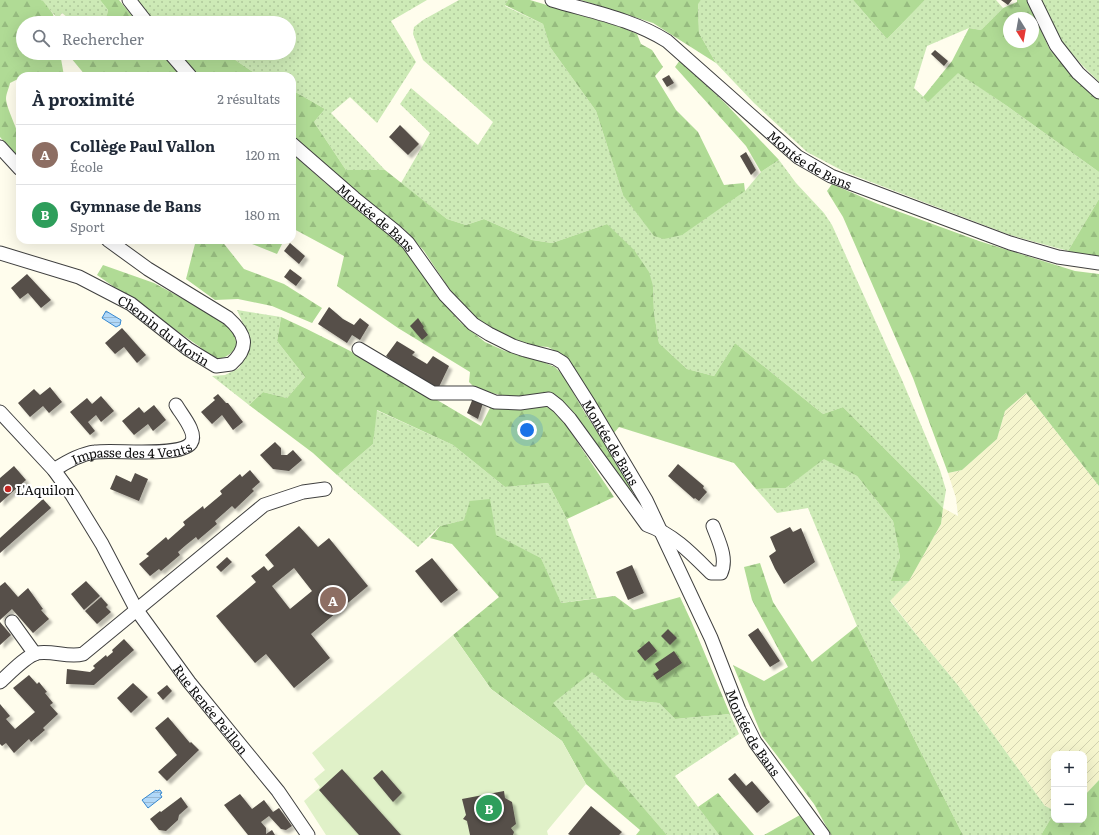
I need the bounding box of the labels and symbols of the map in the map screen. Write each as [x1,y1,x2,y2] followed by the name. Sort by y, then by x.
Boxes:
[1003,12,1039,48] north arrow
[764,125,855,193] street label: Montée de Bans
[334,179,420,255] street label: Montée de Bans
[115,289,214,370] street label: Chemin du Morin
[579,395,644,488] street label: Montée de Bans
[517,420,537,440] your location
[68,436,195,468] street label: Impasse des 4 Vents
[16,480,75,499] place label: L'Aquilon
[3,484,13,494] marker: L'Aquilon
[320,585,346,615] pin: A
[169,660,254,758] street label: Rue Renée Peillon
[722,686,786,779] street label: Montée de Bans
[476,793,502,823] pin: B

